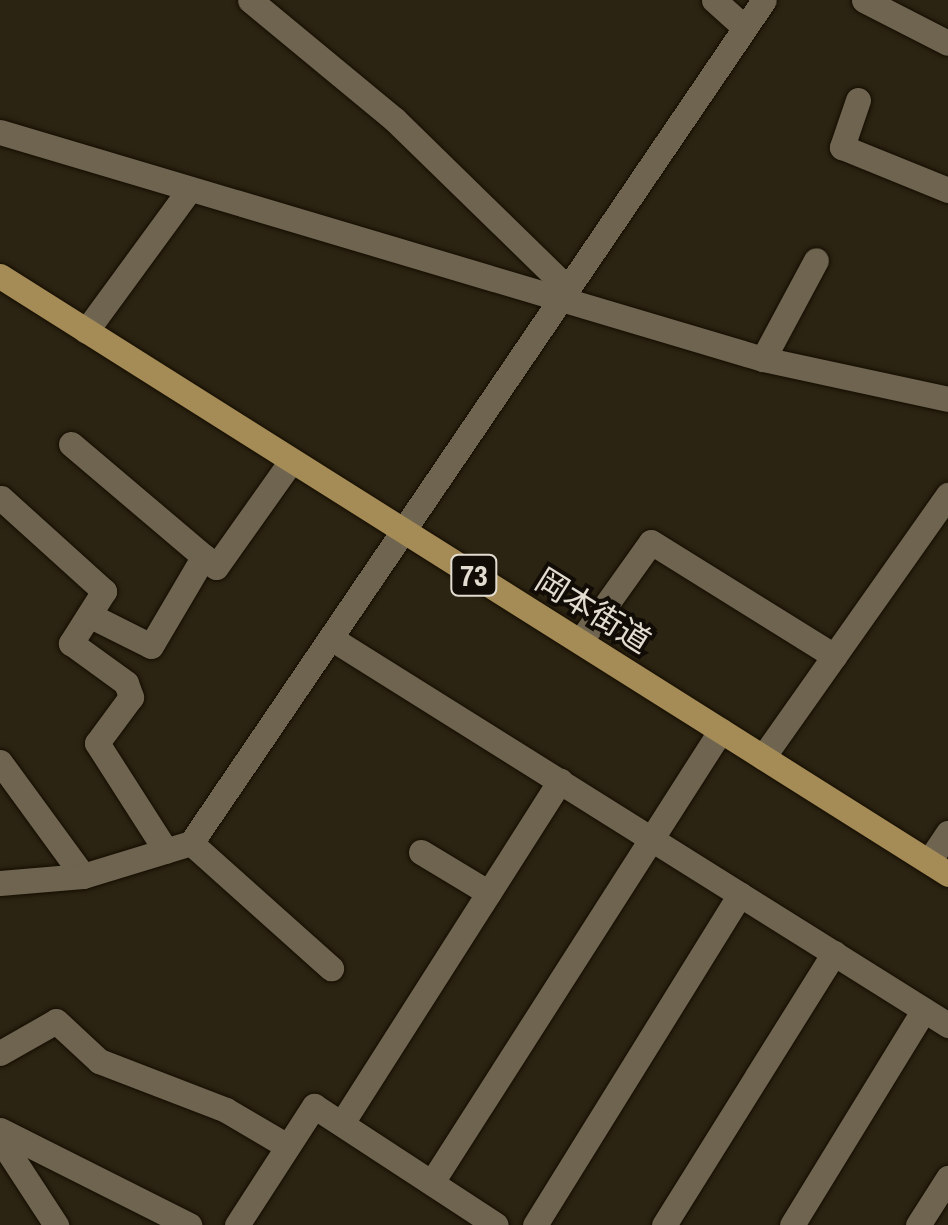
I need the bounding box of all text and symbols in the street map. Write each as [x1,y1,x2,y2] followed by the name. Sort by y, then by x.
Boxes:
[449,550,499,600] road number: 73
[529,561,657,661] street label: 岡本街道

